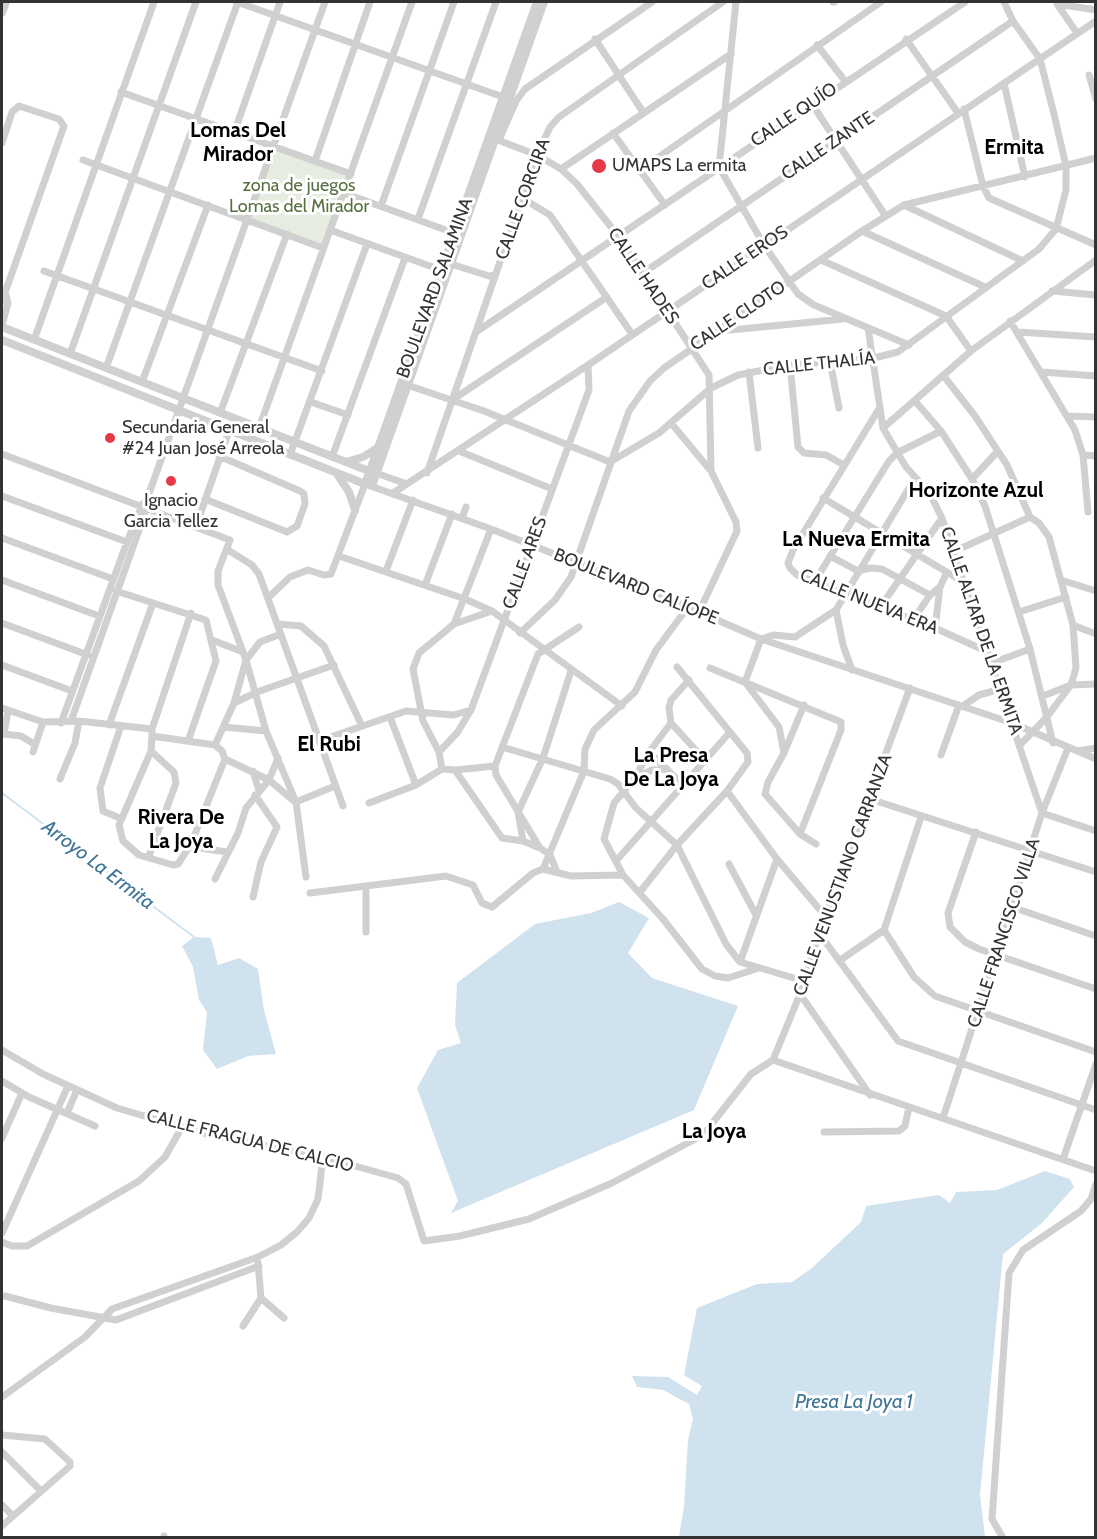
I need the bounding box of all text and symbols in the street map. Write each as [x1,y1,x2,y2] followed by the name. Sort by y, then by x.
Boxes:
[747,78,841,152] street label: CALLE QUÍO
[777,107,879,185] street label: CALLE ZANTE
[190,118,286,168] district label: Lomas Del Mirador
[491,135,555,263] street label: CALLE CORCIRA
[984,135,1044,161] district label: Ermita
[612,155,746,177] place label: UMAPS La ermita
[590,157,608,175] marker: UMAPS La ermita
[229,175,369,218] park label: zona de juegos Lomas del Mirador
[392,195,478,381] street label: BOULEVARD SALAMINA
[698,221,792,295] street label: CALLE EROS
[603,224,683,328] street label: CALLE HADES
[686,276,790,356] street label: CALLE CLOTO
[762,347,876,381] street label: CALLE THALÍA
[122,417,284,460] place label: Secundaria General #24 Juan José Arreola
[103,431,117,445] marker: Secundaria General #24 Juan José Arreola
[164,474,178,488] marker: Ignacio Garcia Tellez
[908,478,1044,504] district label: Horizonte Azul
[124,490,218,532] place label: Ignacio Garcia Tellez
[498,514,552,612] street label: CALLE ARES
[935,524,1027,738] street label: CALLE ALTAR DE LA ERMITA
[782,527,930,553] district label: La Nueva Ermita
[550,544,722,630] street label: BOULEVARD CALÍOPE
[797,564,941,640] street label: CALLE NUEVA ERA
[297,732,361,758] district label: El Rubi
[623,743,719,793] district label: La Presa De La Joya
[789,751,897,999] street label: CALLE VENUSTIANO CARRANZA
[138,805,224,855] district label: Rivera De La Joya
[37,815,159,915] water label: Arroyo La Ermita
[963,836,1045,1030] street label: CALLE FRANCISCO VILLA
[144,1105,356,1177] street label: CALLE FRAGUA DE CALCIO
[682,1119,746,1145] district label: La Joya
[795,1390,913,1414] water label: Presa La Joya 1

